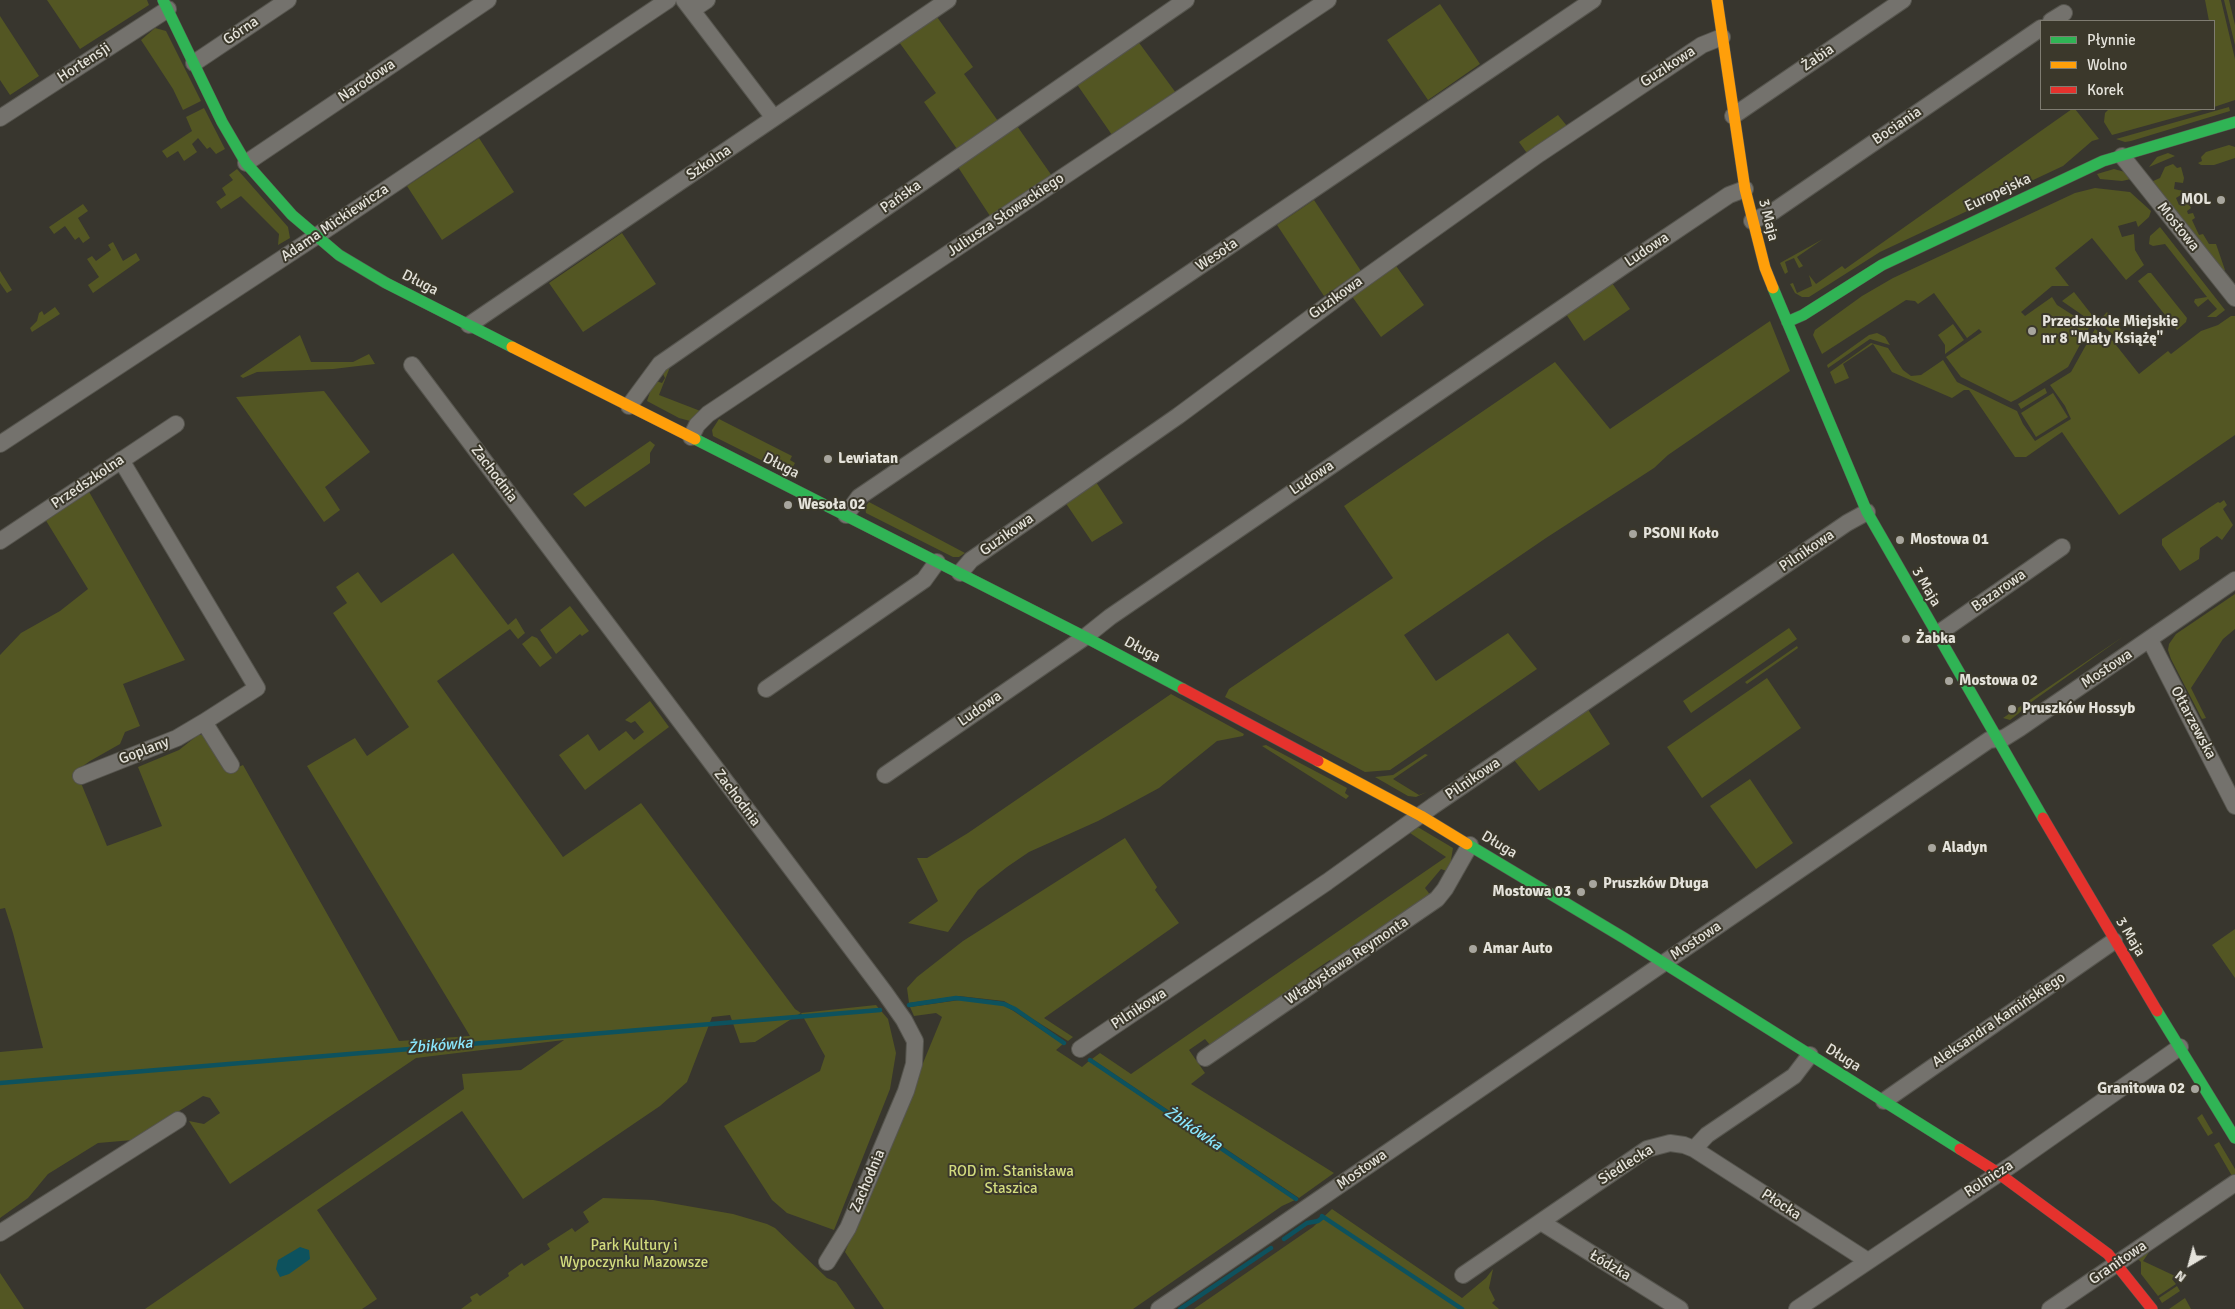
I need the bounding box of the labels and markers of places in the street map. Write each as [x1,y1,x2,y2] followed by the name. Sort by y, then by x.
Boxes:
[2181,191,2211,209] place label: MOL
[2215,194,2227,206] marker: MOL
[2042,313,2178,348] place label: Przedszkole Miejskie nr 8 "Mały Książę"
[2026,325,2038,337] marker: Przedszkole Miejskie nr 8 "Mały Książę"
[838,450,898,468] place label: Lewiatan
[822,453,834,465] marker: Lewiatan
[798,496,866,514] place label: Wesoła 02
[782,499,794,511] marker: Wesoła 02
[1643,525,1719,543] place label: PSONI Koło
[1627,528,1639,540] marker: PSONI Koło
[1910,531,1989,549] place label: Mostowa 01
[1894,534,1906,546] marker: Mostowa 01
[1916,630,1956,648] place label: Żabka
[1900,633,1912,645] marker: Żabka
[1959,672,2038,690] place label: Mostowa 02
[1943,675,1955,687] marker: Mostowa 02
[2022,700,2135,718] place label: Pruszków Hossyb
[2006,703,2018,715] marker: Pruszków Hossyb
[1942,839,1988,857] place label: Aladyn
[1926,842,1938,854] marker: Aladyn
[1603,875,1709,893] place label: Pruszków Długa
[1587,878,1599,890] marker: Pruszków Długa
[1492,883,1571,901] place label: Mostowa 03
[1575,886,1587,898] marker: Mostowa 03
[1483,940,1553,958] place label: Amar Auto
[1467,943,1479,955] marker: Amar Auto
[2097,1080,2185,1098] place label: Granitowa 02
[2189,1083,2201,1095] marker: Granitowa 02

